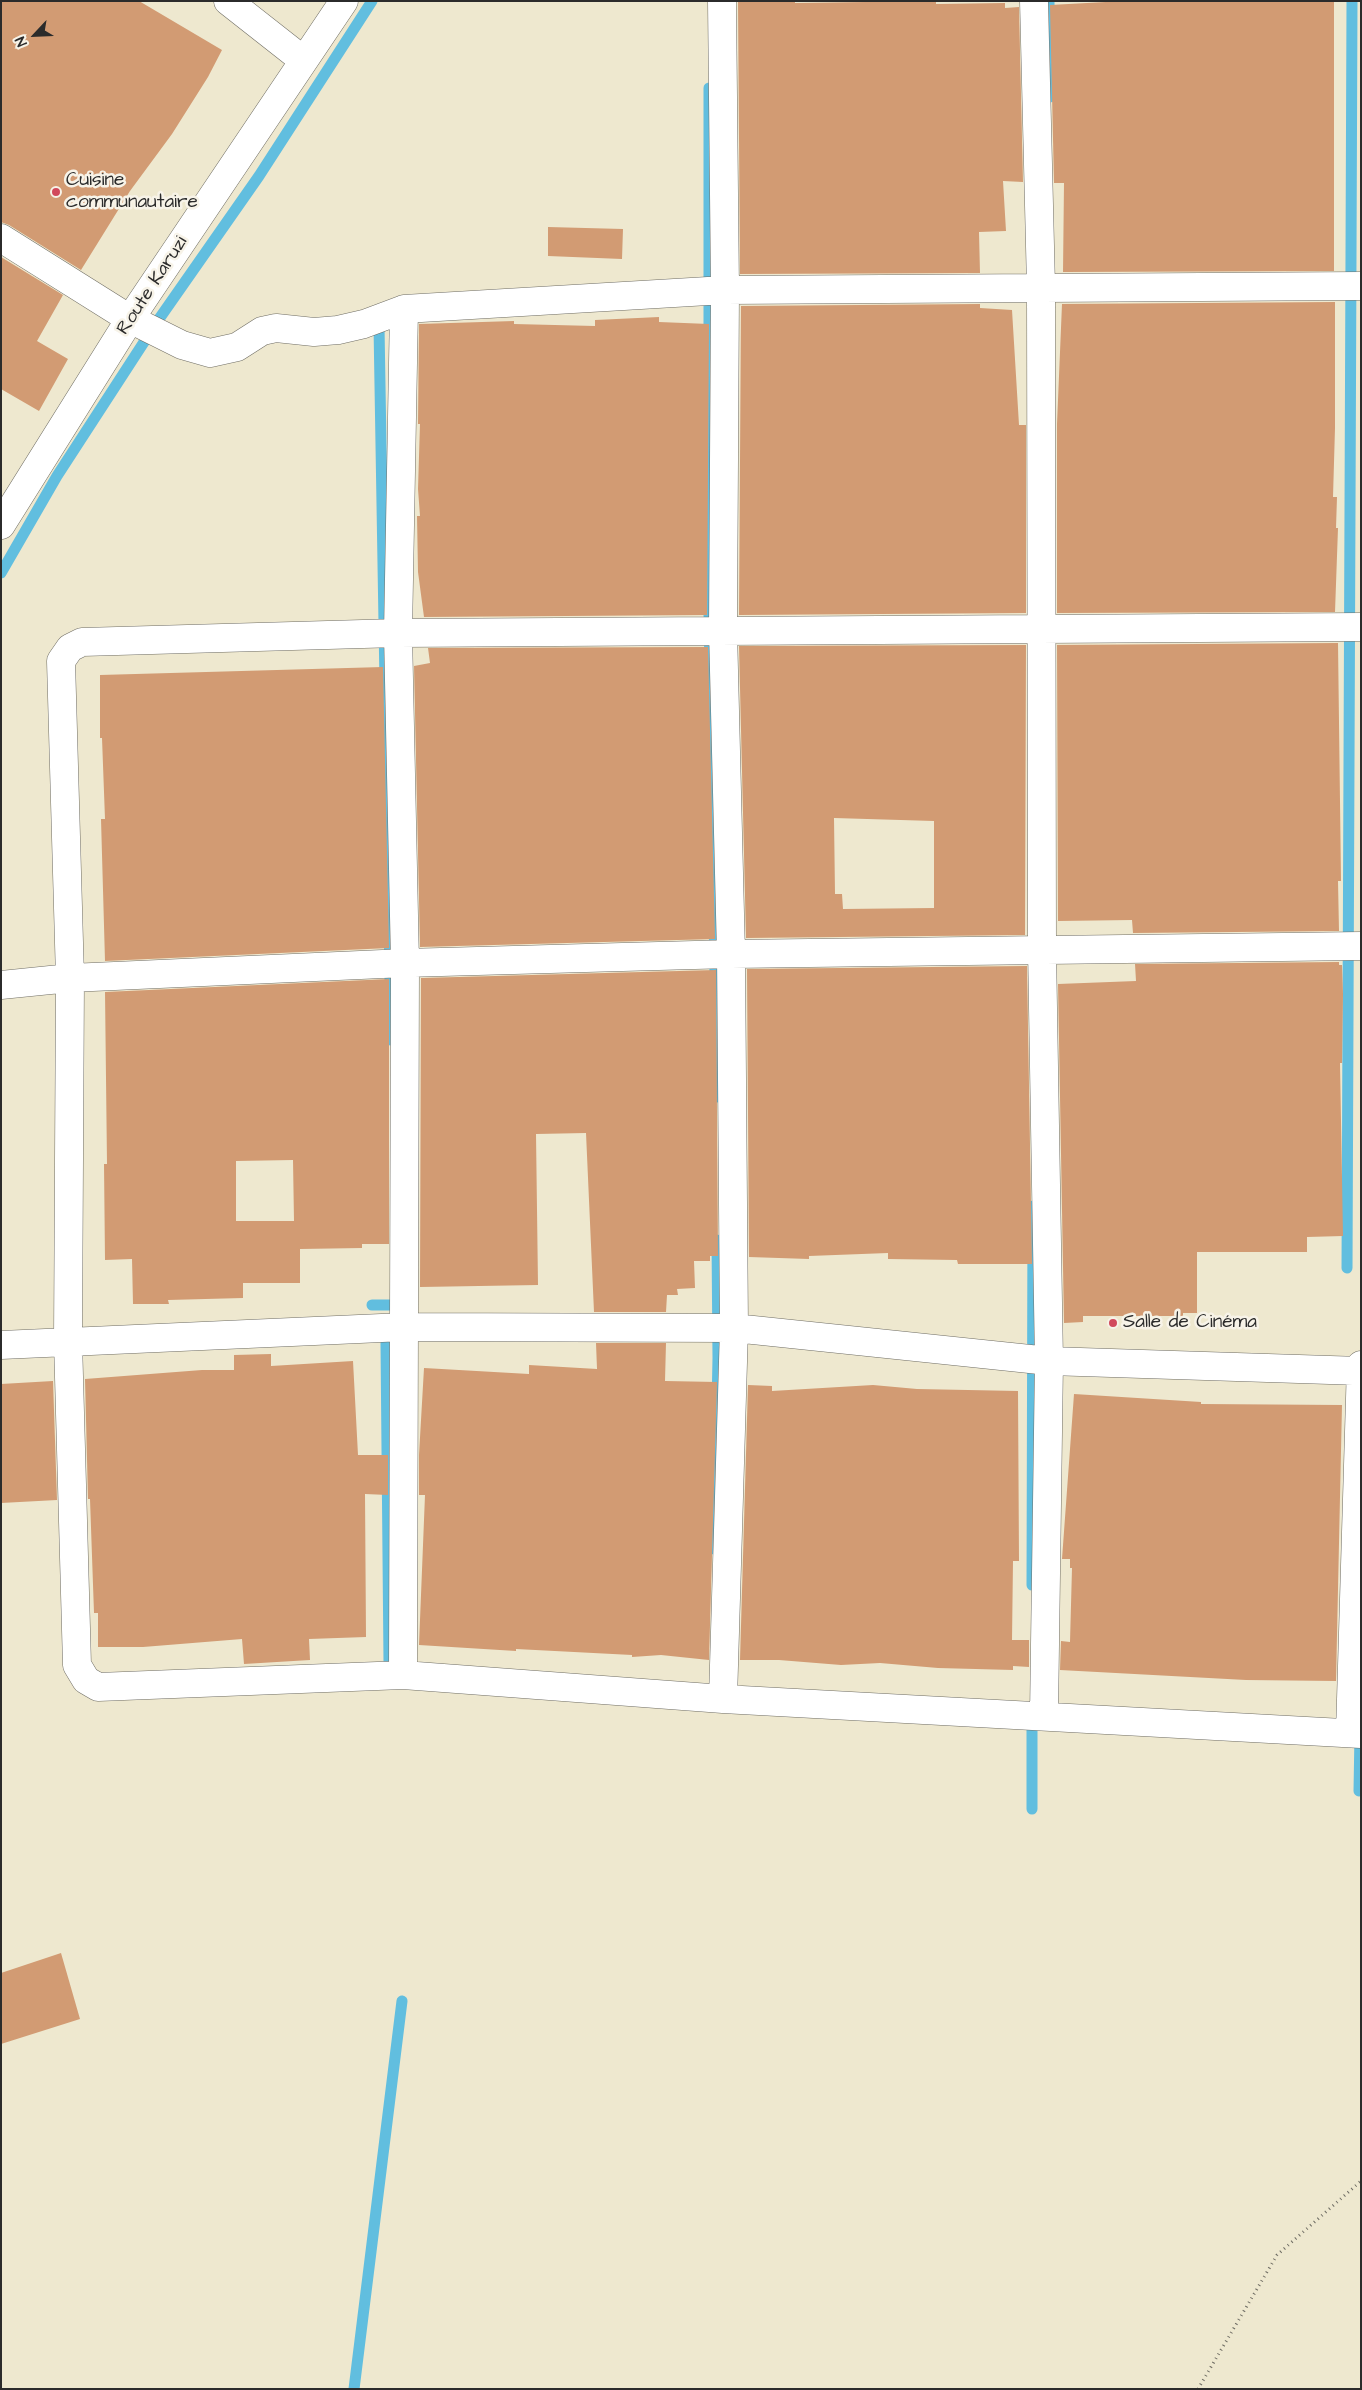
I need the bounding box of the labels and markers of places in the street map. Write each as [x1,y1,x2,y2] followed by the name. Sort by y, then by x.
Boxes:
[66,170,198,214] place label: Cuisine communautaire
[50,186,62,198] marker: Cuisine communautaire
[1123,1312,1257,1334] place label: Salle de Cinéma
[1107,1317,1119,1329] marker: Salle de Cinéma

